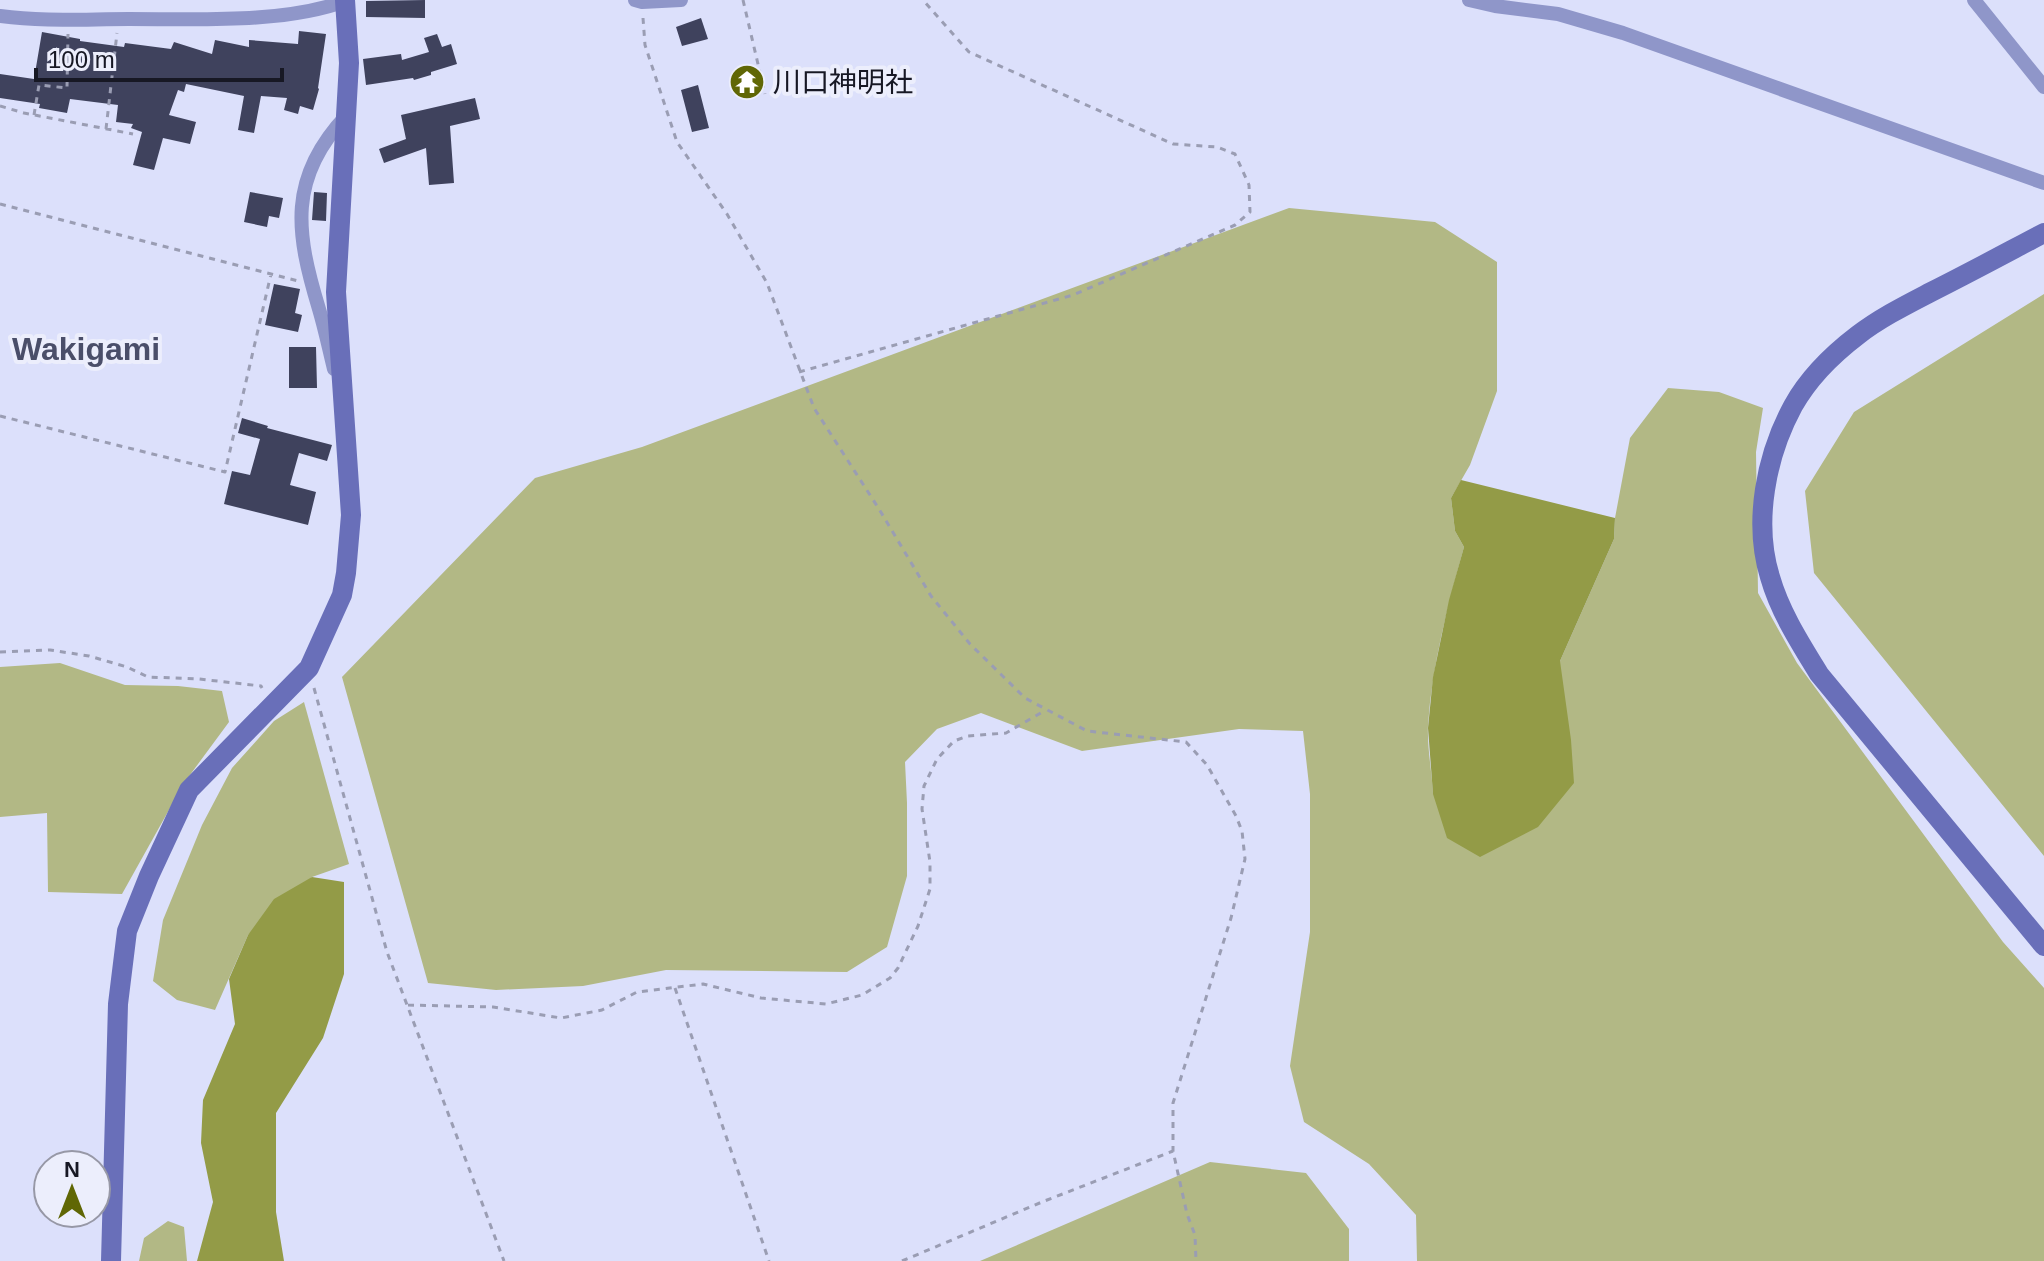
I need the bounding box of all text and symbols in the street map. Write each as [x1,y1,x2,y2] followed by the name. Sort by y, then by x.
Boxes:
[36,32,282,82] scale bar
[48,46,115,73] text: 100 m
[728,63,766,101] temple icon: 川口神明社
[773,67,913,98] place label: 川口神明社
[12,331,160,367] district label: Wakigami
[32,1149,112,1229] north arrow
[64,1157,80,1182] text: N

